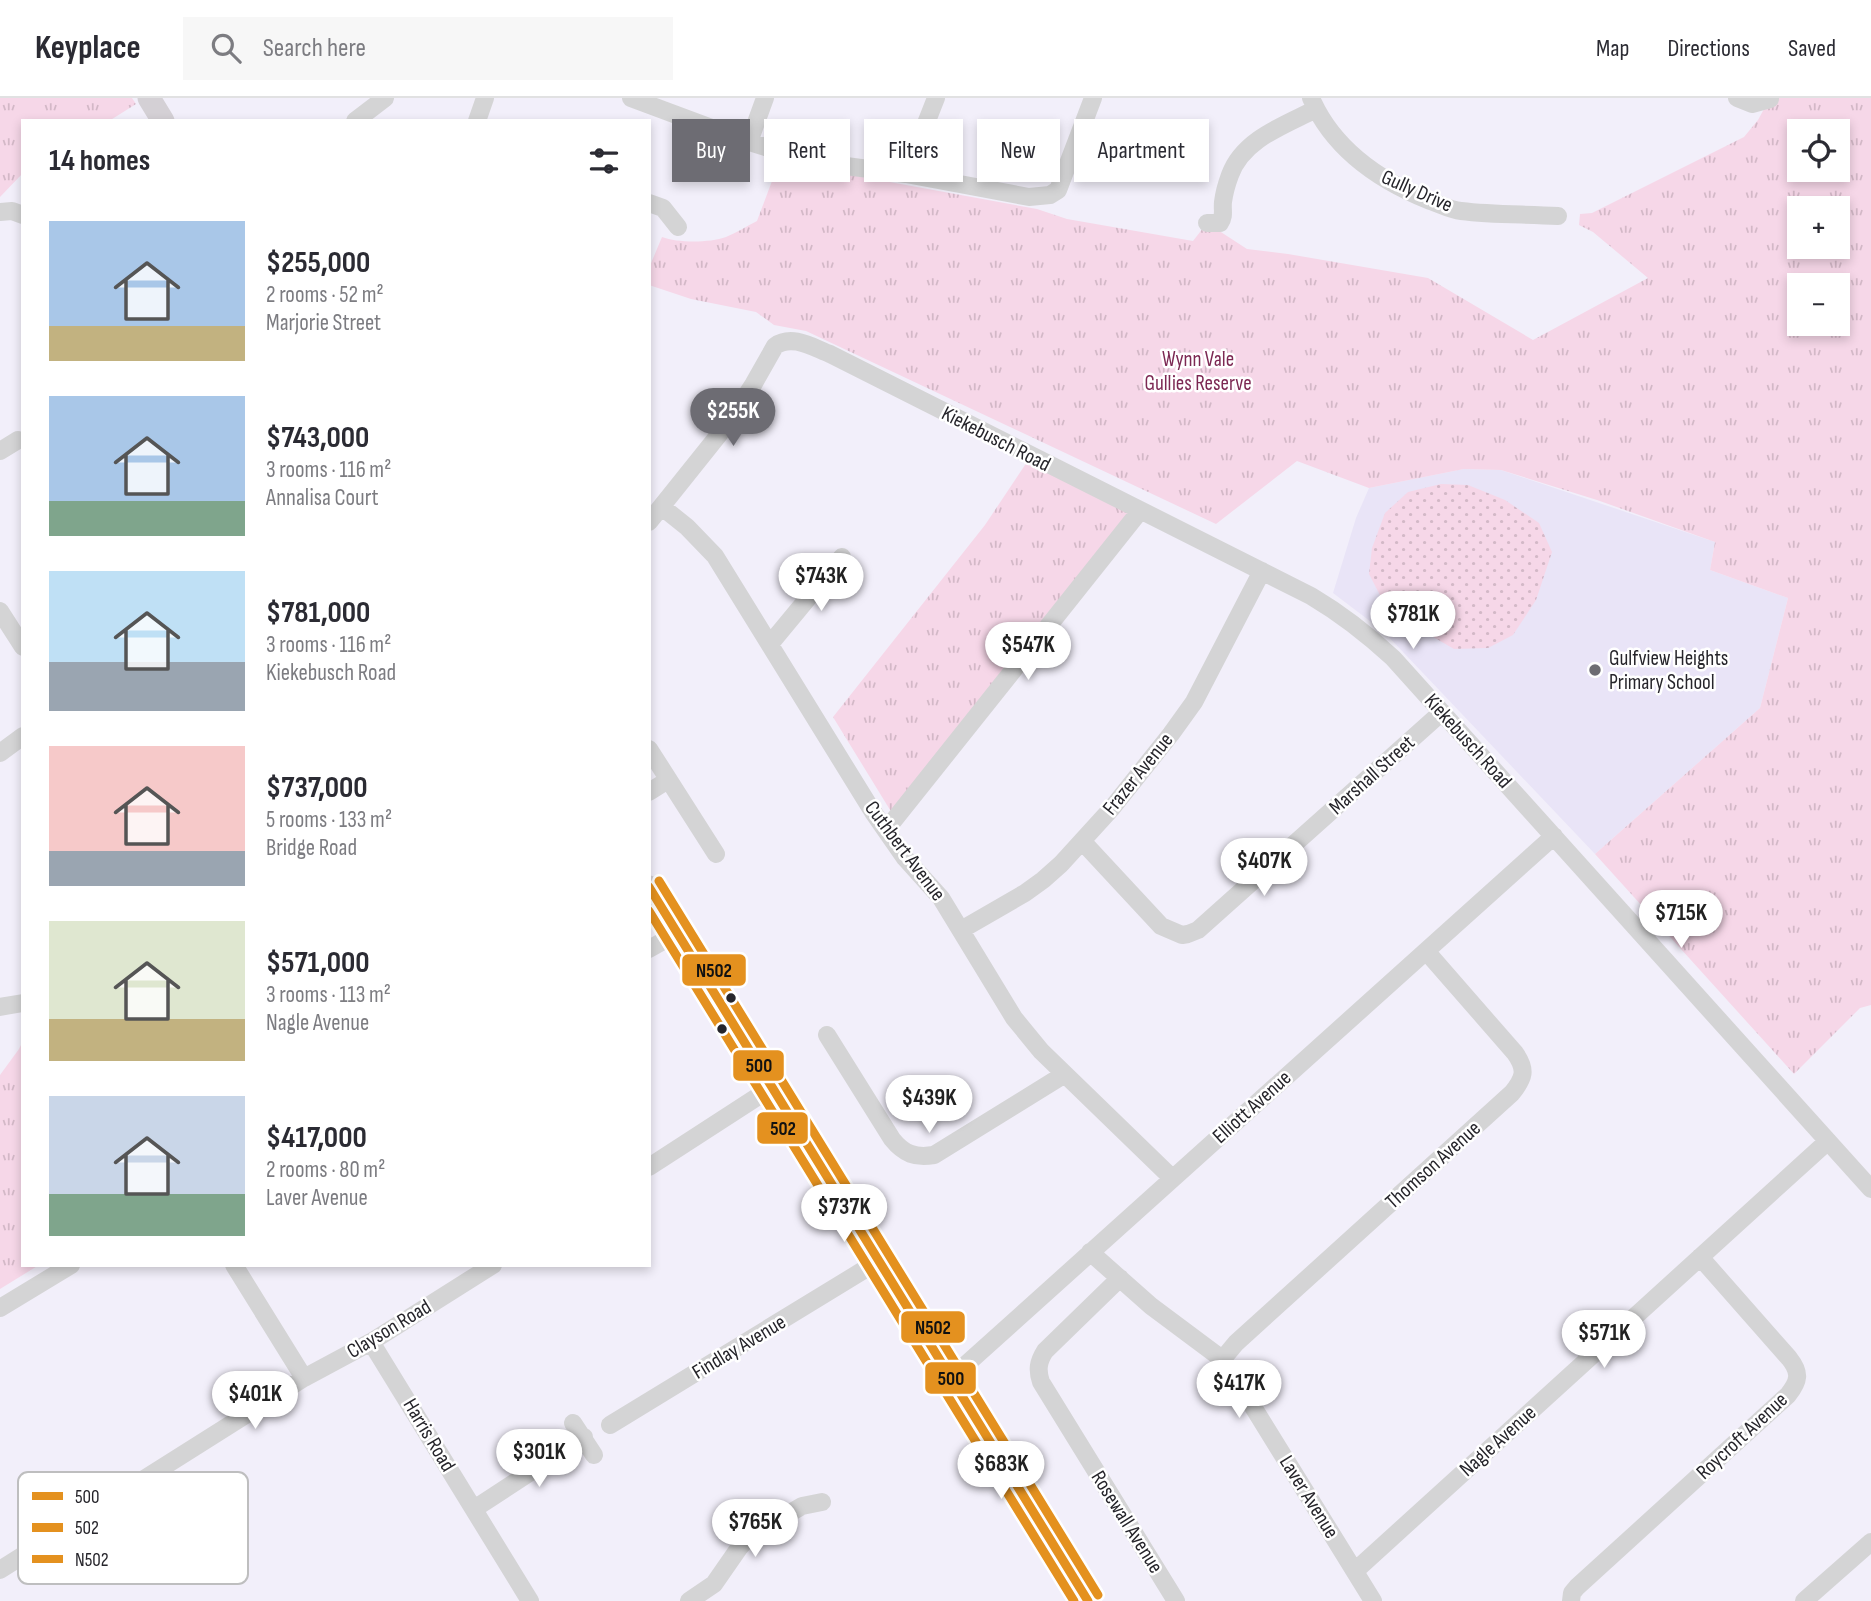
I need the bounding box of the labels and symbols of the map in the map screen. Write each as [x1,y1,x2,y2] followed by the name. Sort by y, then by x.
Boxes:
[1378,164,1456,218] street label: Gully Drive
[1144,347,1252,396] park label: Wynn Vale Gullies Reserve
[684,388,782,448] pin: $255K
[937,401,1055,477] street label: Kiekebusch Road
[772,554,870,613] pin: $743K
[1364,592,1462,651] pin: $781K
[979,622,1077,682] pin: $547K
[1609,646,1728,695] place label: Gulfview Heights Primary School
[1587,662,1603,678] marker: Gulfview Heights Primary School
[1419,689,1517,793] street label: Kiekebusch Road
[1097,728,1179,820] street label: Frazer Avenue
[1324,730,1420,820] street label: Marshall Street
[859,796,951,906] street label: Cuthbert Avenue
[1215,838,1313,898] pin: $407K
[1632,890,1730,950] pin: $715K
[681,953,747,987] line badge: N502
[696,960,732,983] text: N502
[724,991,738,1005] unlabelled marker
[715,1022,729,1036] unlabelled marker
[732,1049,785,1082] line badge: 500
[746,1055,772,1078] text: 500
[1208,1065,1296,1149] street label: Elliott Avenue
[880,1076,978,1135] pin: $439K
[756,1111,809,1145] line badge: 502
[1380,1116,1486,1214] street label: Thomson Avenue
[770,1118,796,1141] text: 502
[795,1184,893,1244] pin: $737K
[342,1294,436,1364] street label: Clayson Road
[688,1309,790,1385] street label: Findlay Avenue
[900,1310,966,1344] line badge: N502
[1555,1310,1653,1370] pin: $571K
[915,1317,951,1340] text: N502
[1190,1360,1288,1420] pin: $417K
[924,1361,977,1395] line badge: 500
[938,1368,964,1391] text: 500
[206,1372,304,1431] pin: $401K
[1691,1387,1793,1485] street label: Roycroft Avenue
[398,1394,460,1476] street label: Harris Road
[1455,1400,1541,1482] street label: Nagle Avenue
[490,1430,588,1489] pin: $301K
[952,1442,1050,1501] pin: $683K
[1274,1451,1344,1543] street label: Laver Avenue
[1086,1466,1168,1578] street label: Rosewall Avenue
[18,1472,248,1584] legend
[75,1486,100,1509] text: 500
[706,1500,804,1559] pin: $765K
[75,1517,99,1540] text: 502
[75,1549,109,1572] text: N502

